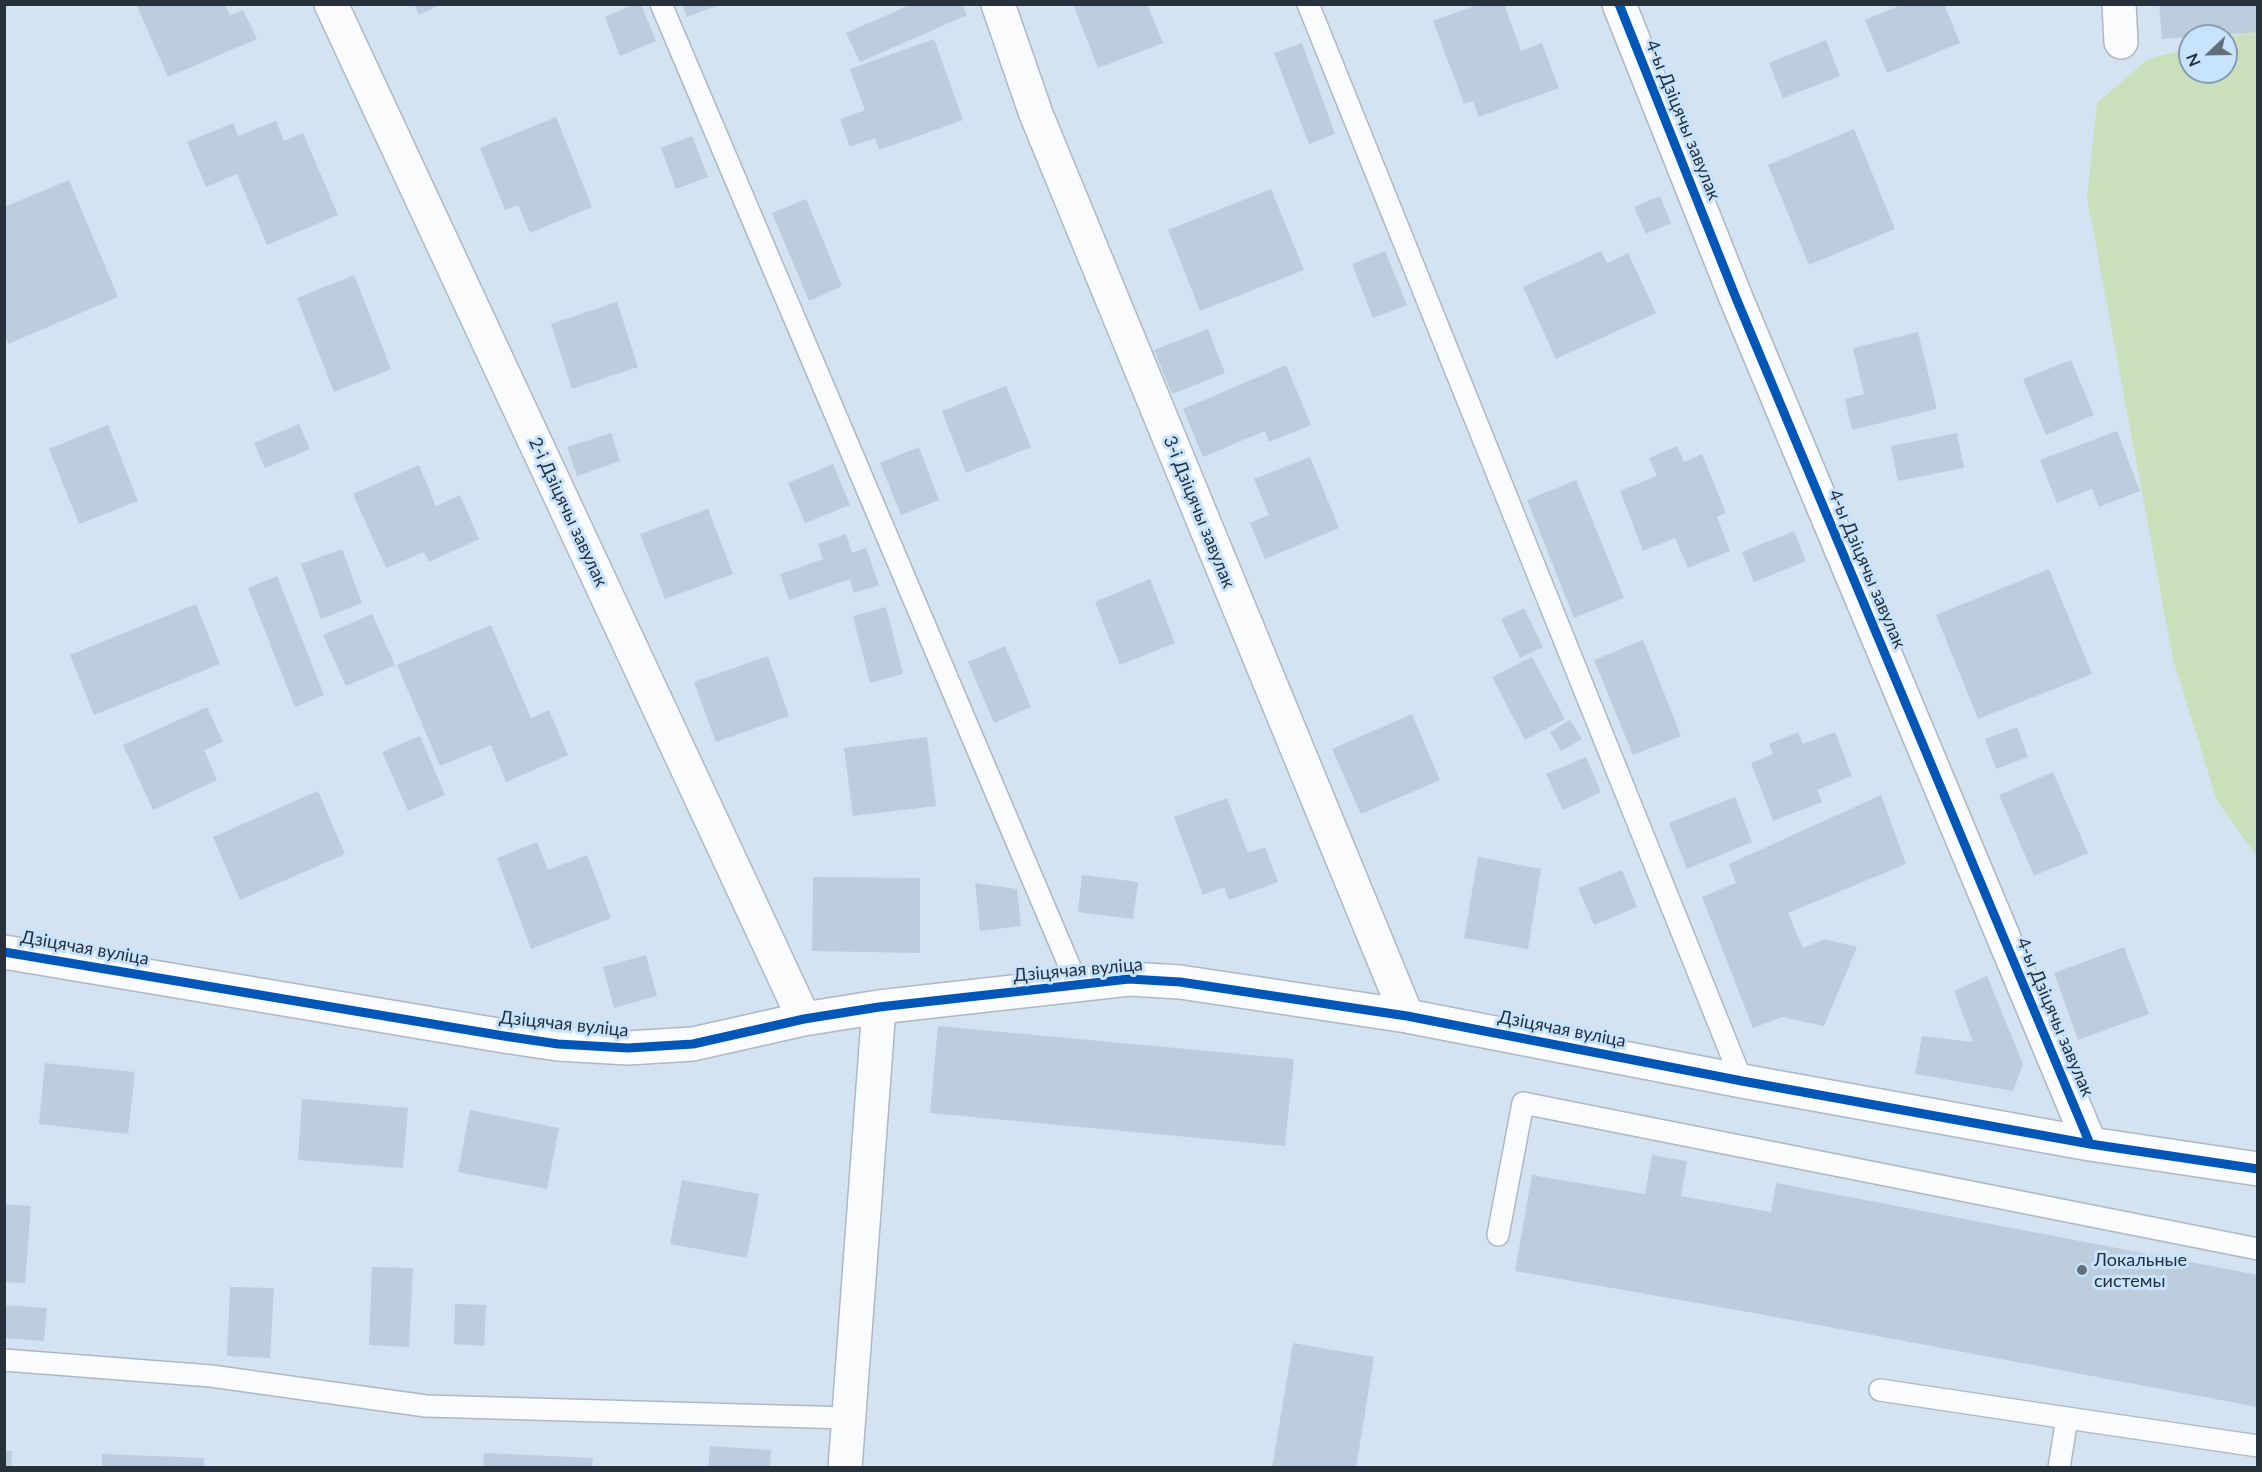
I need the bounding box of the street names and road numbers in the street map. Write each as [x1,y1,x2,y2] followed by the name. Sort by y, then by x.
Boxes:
[1641,37,1725,203] street label: 4-ы Дзіцячы завулак
[1159,433,1239,591] street label: 3-і Дзіцячы завулак
[524,434,612,590] street label: 2-і Дзіцячы завулак
[1824,486,1910,652] street label: 4-ы Дзіцячы завулак
[19,926,151,970] street label: Дзіцячая вуліца
[2012,934,2098,1100] street label: 4-ы Дзіцячы завулак
[1012,954,1144,986] street label: Дзіцячая вуліца
[498,1006,630,1042] street label: Дзіцячая вуліца
[1496,1006,1628,1052] street label: Дзіцячая вуліца

